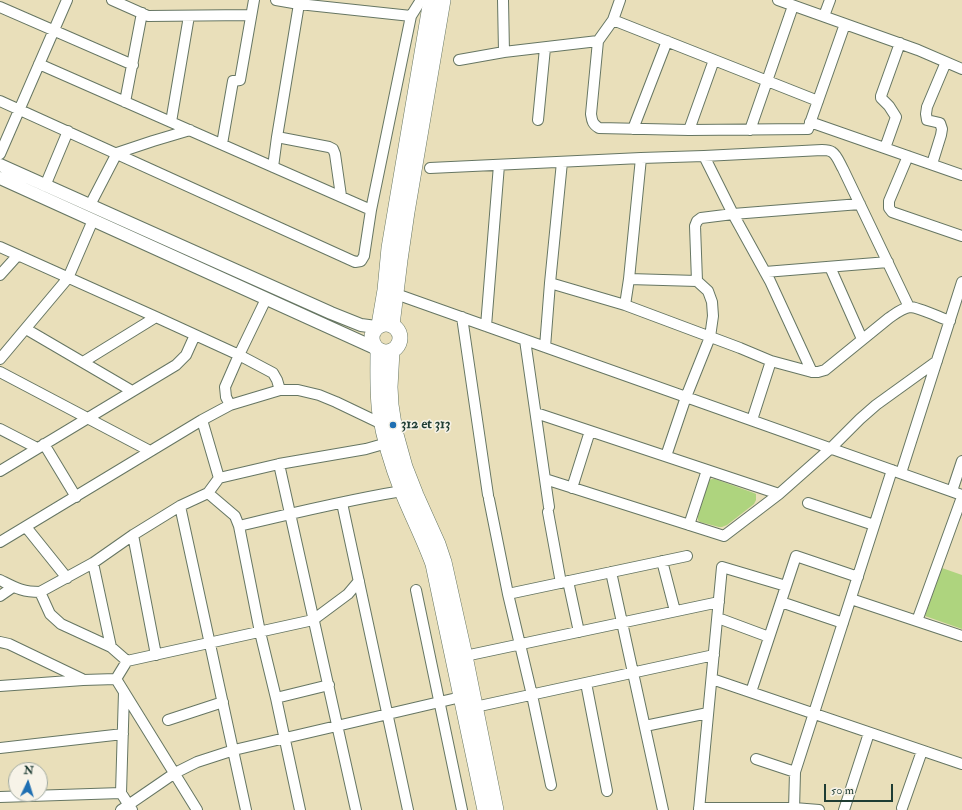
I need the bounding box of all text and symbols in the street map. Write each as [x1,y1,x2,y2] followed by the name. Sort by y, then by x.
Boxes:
[401,417,450,433] place label: 312 et 313
[388,420,398,430] marker: 312 et 313
[8,762,48,802] north arrow
[23,764,34,777] text: N
[826,776,895,802] scale bar
[831,783,854,798] text: 50 m

